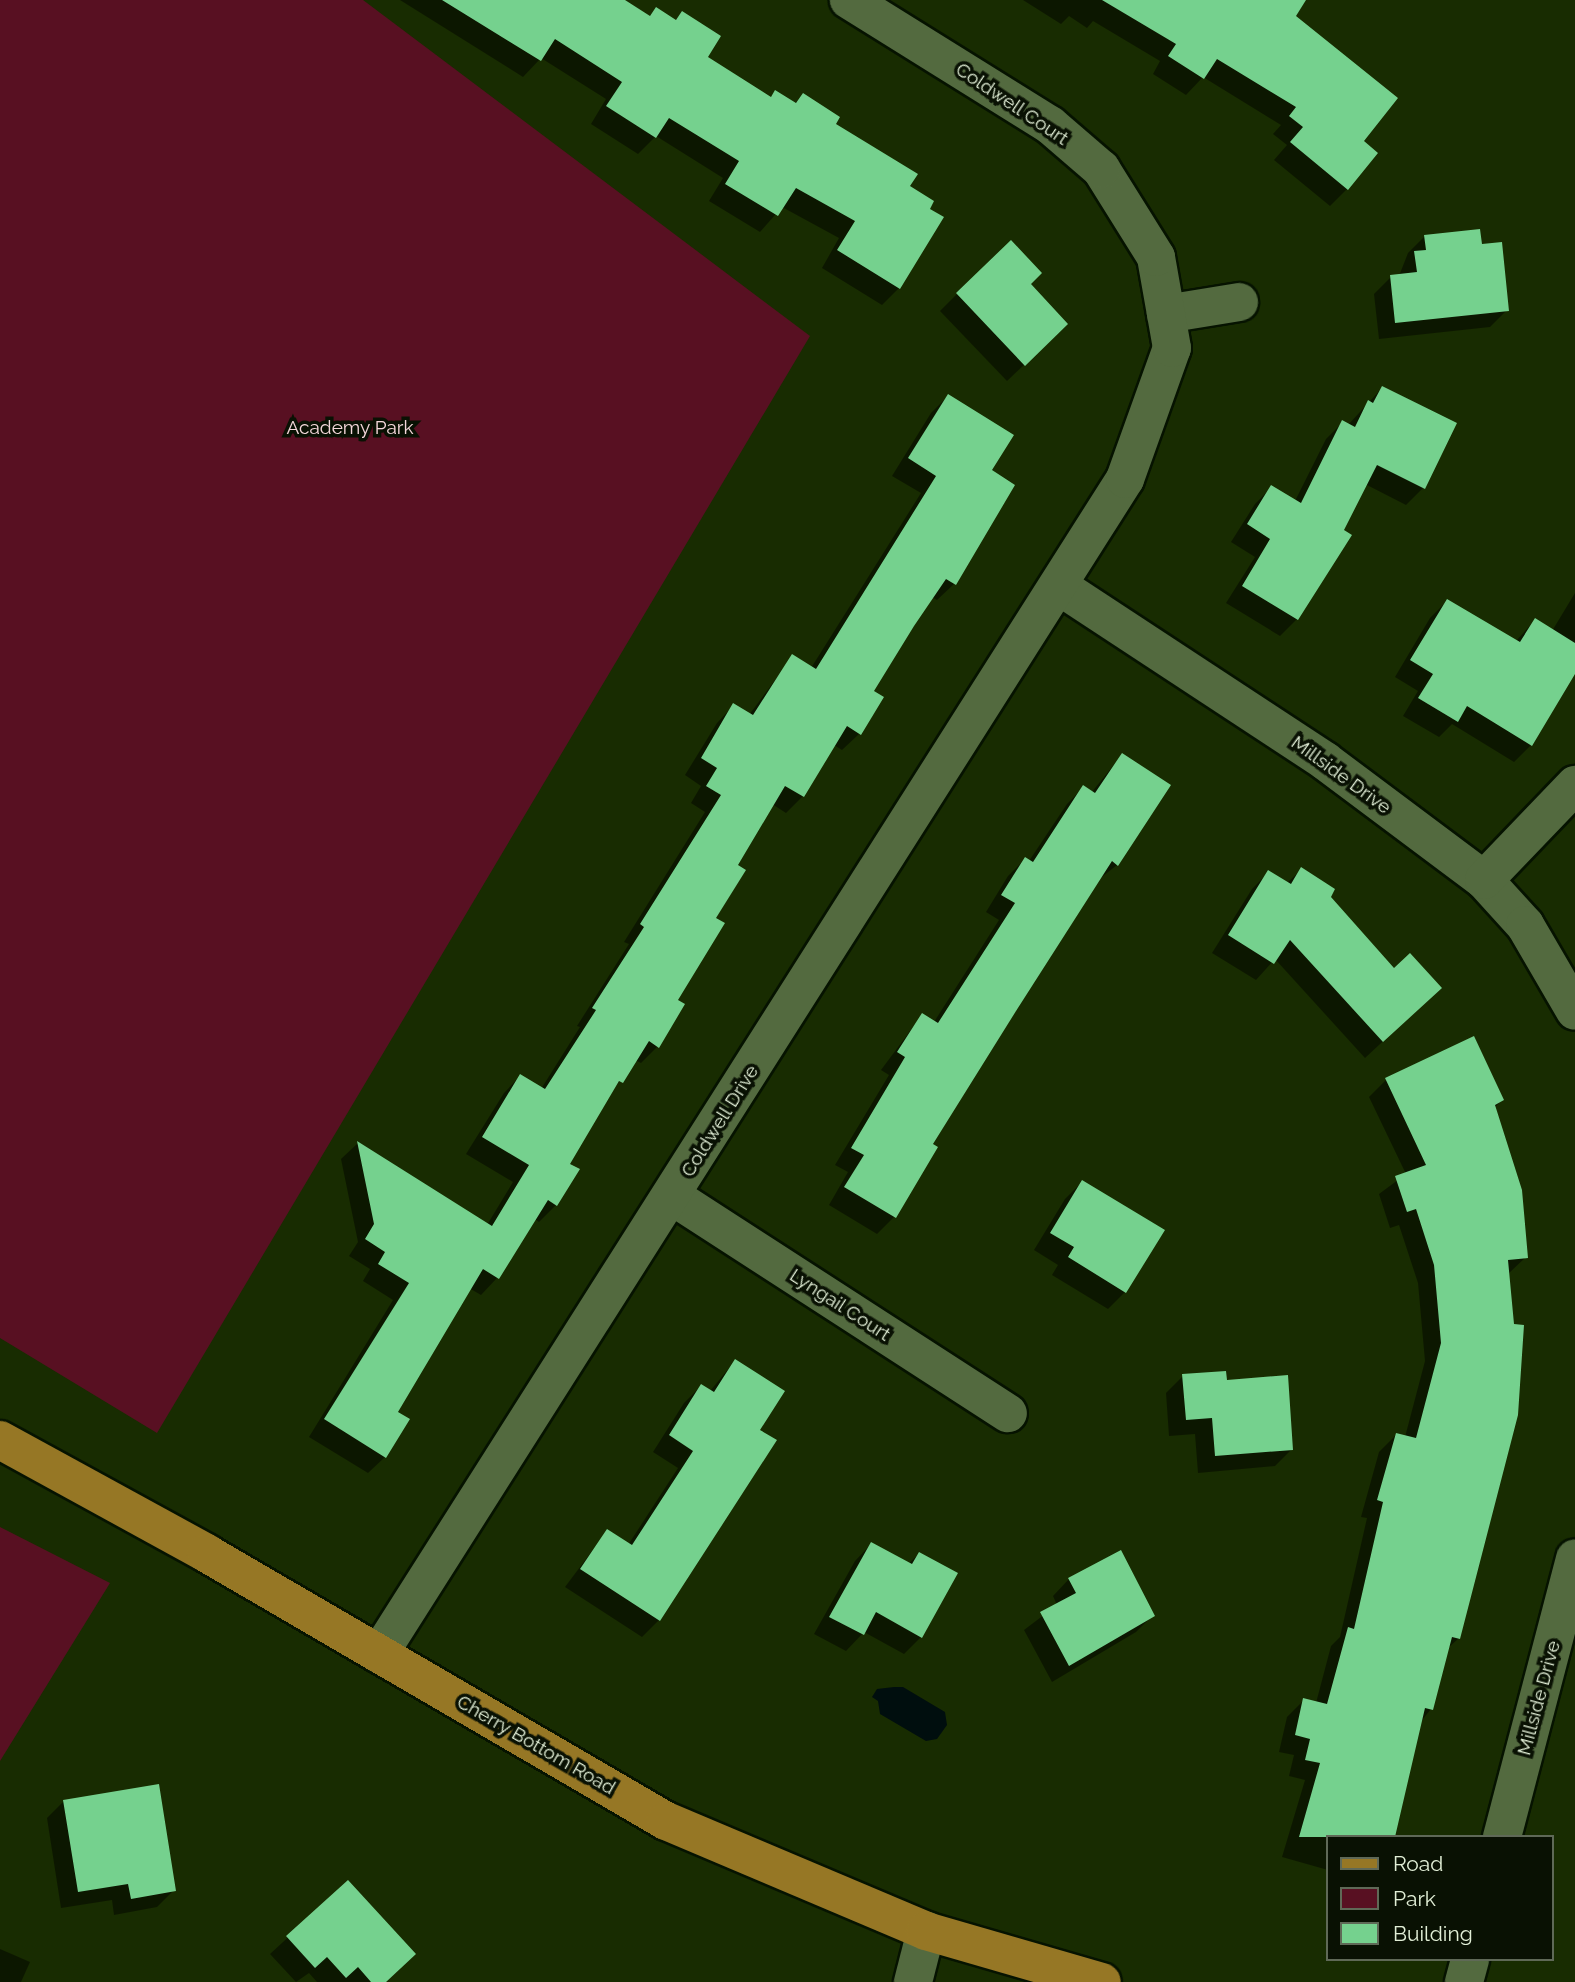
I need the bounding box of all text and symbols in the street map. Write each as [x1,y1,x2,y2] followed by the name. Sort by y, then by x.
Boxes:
[951,58,1073,150] street label: Coldwell Court
[286,417,414,439] park label: Academy Park
[1287,731,1395,819] street label: Millside Drive
[676,1061,764,1181] street label: Coldwell Drive
[785,1264,895,1346] street label: Lyngail Court
[1513,1638,1565,1758] street label: Millside Drive
[453,1690,619,1800] street label: Cherry Bottom Road
[1326,1835,1554,1961] legend
[1393,1851,1443,1876] text: Road
[1393,1886,1436,1911] text: Park
[1393,1921,1473,1946] text: Building

